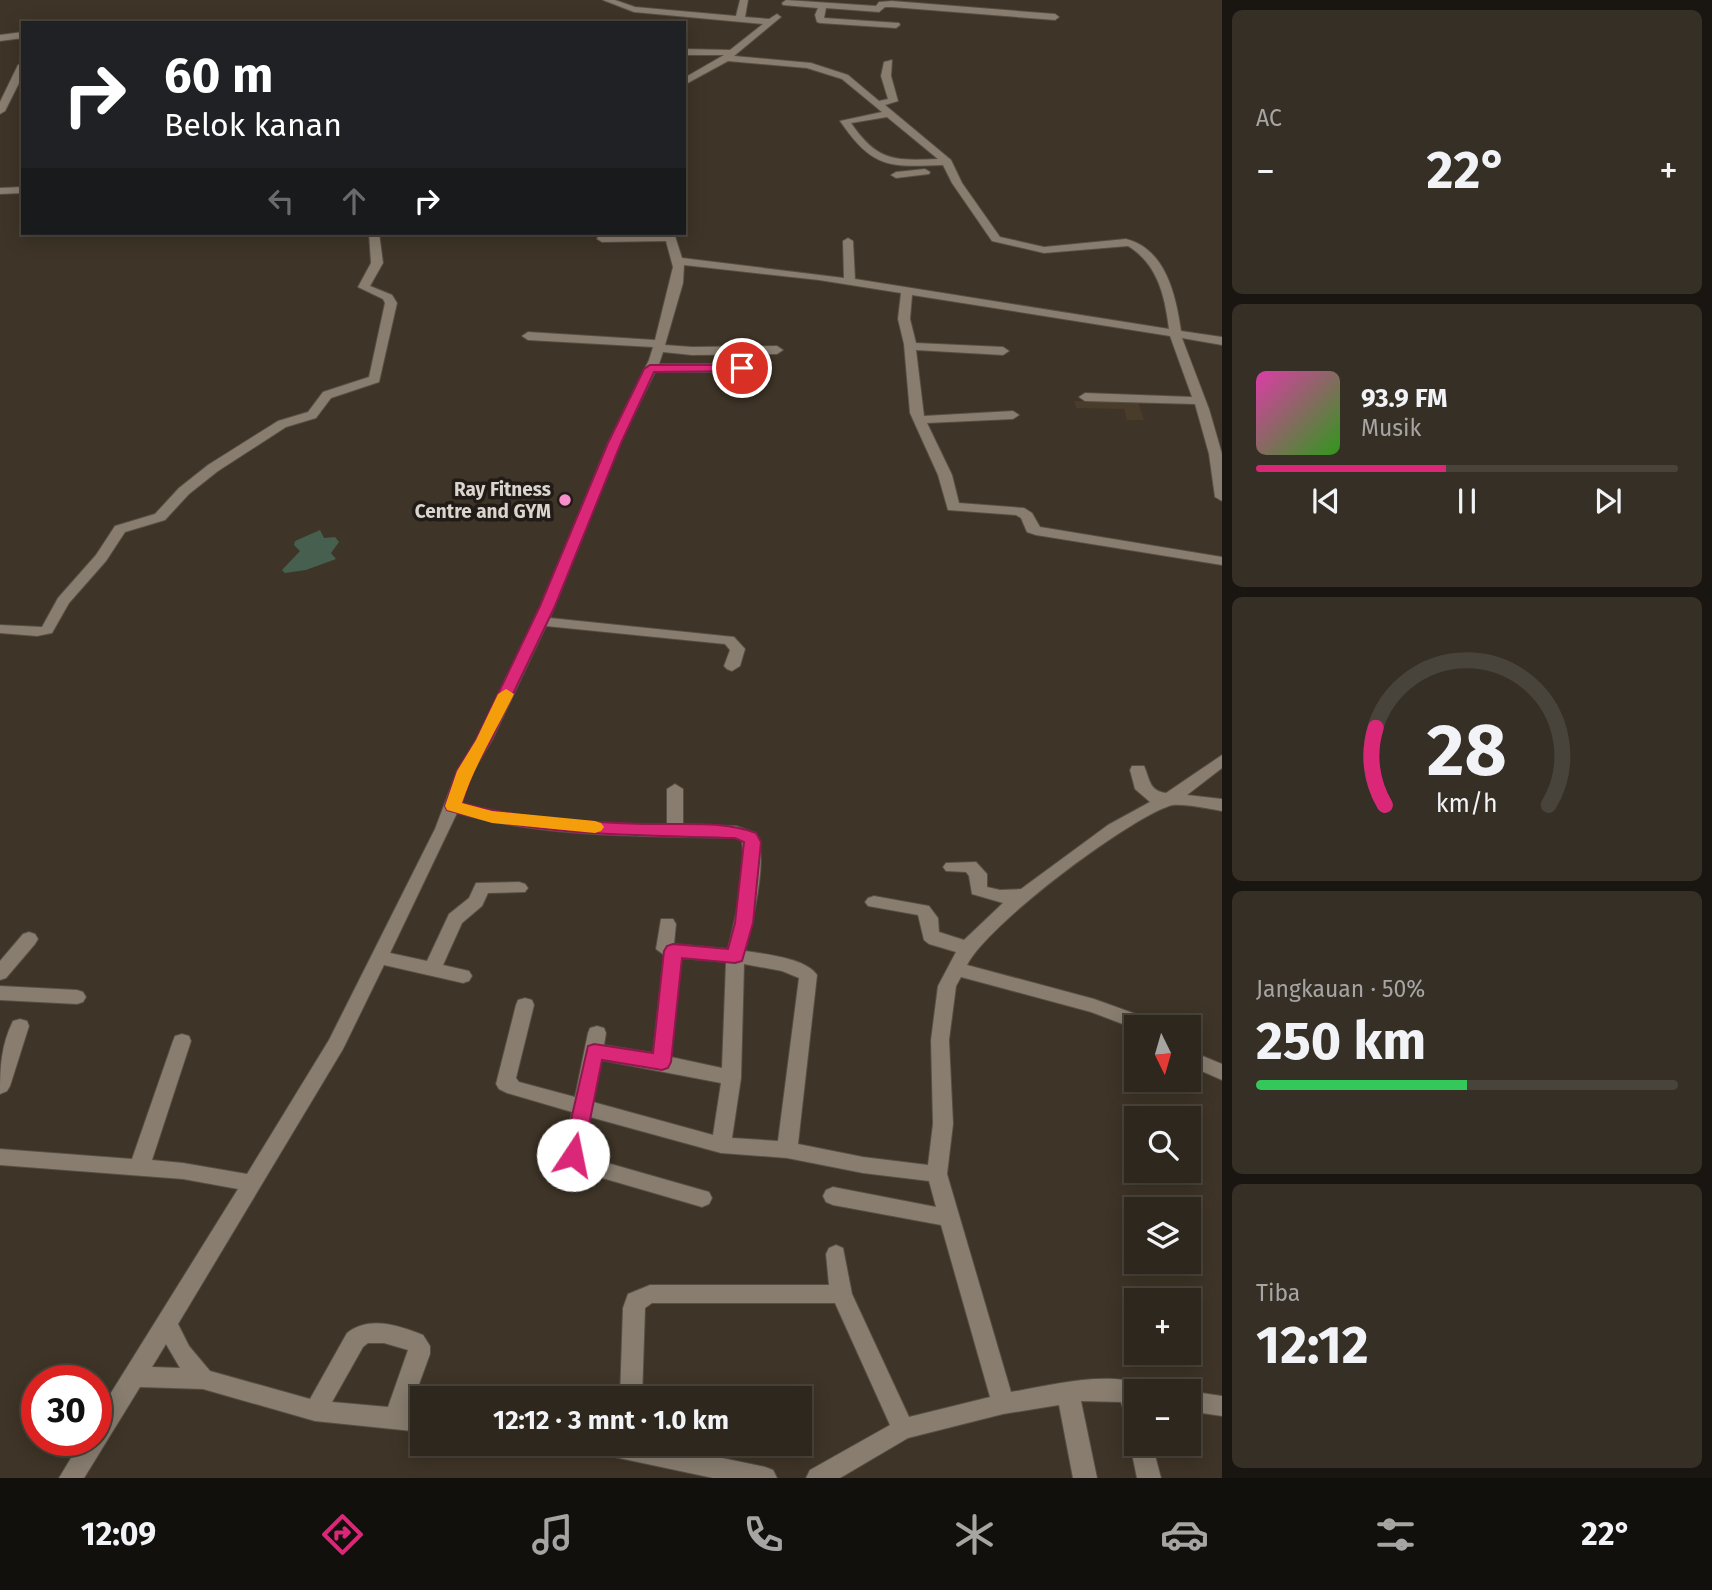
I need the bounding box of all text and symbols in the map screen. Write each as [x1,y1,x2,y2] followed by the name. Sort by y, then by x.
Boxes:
[164,46,273,105] text: 60 m
[49,49,140,140] icon: right
[1256,104,1282,132] text: AC
[164,106,342,144] text: Belok kanan
[1427,139,1507,202] text: 22°
[1256,148,1275,194] text: −
[1659,148,1678,194] text: +
[262,182,300,220] icon: left
[335,182,373,220] icon: ahead
[408,182,446,220] icon: right
[712,338,772,398] pin
[723,349,761,387] icon: arrive
[1361,383,1447,414] text: 93.9 FM
[1361,414,1421,442] text: Musik
[415,478,551,523] place label: Ray Fitness Centre and GYM
[1307,482,1345,520] icon: previous
[1448,482,1486,520] icon: pause
[1589,482,1627,520] icon: next
[557,492,573,508] marker: Ray Fitness Centre and GYM
[1427,707,1507,794] text: 28
[1436,789,1498,819] text: km/h
[1256,975,1425,1003] text: Jangkauan · 50%
[1256,1010,1426,1073] text: 250 km
[1124,1015,1200,1092] north arrow
[1124,1015,1201,1456] map controls
[1124,1106,1201,1183] button: search
[536,1118,610,1192] position arrow
[1124,1197,1201,1274] button: layers
[1256,1279,1300,1307] text: Tiba
[1124,1288,1201,1365] button: +
[1256,1314,1369,1377] text: 12:12
[21,1365,112,1456] speed limit sign: 30
[1124,1379,1201,1456] button: −
[493,1405,729,1436] text: 12:12 · 3 mnt · 1.0 km
[318,1510,367,1559] icon: directions
[528,1510,577,1559] icon: music
[739,1510,788,1559] icon: phone
[950,1510,999,1559] icon: climate
[1160,1510,1209,1559] icon: car
[1371,1510,1420,1559] icon: filters
[81,1515,156,1553] text: 12:09
[1581,1515,1631,1553] text: 22°

